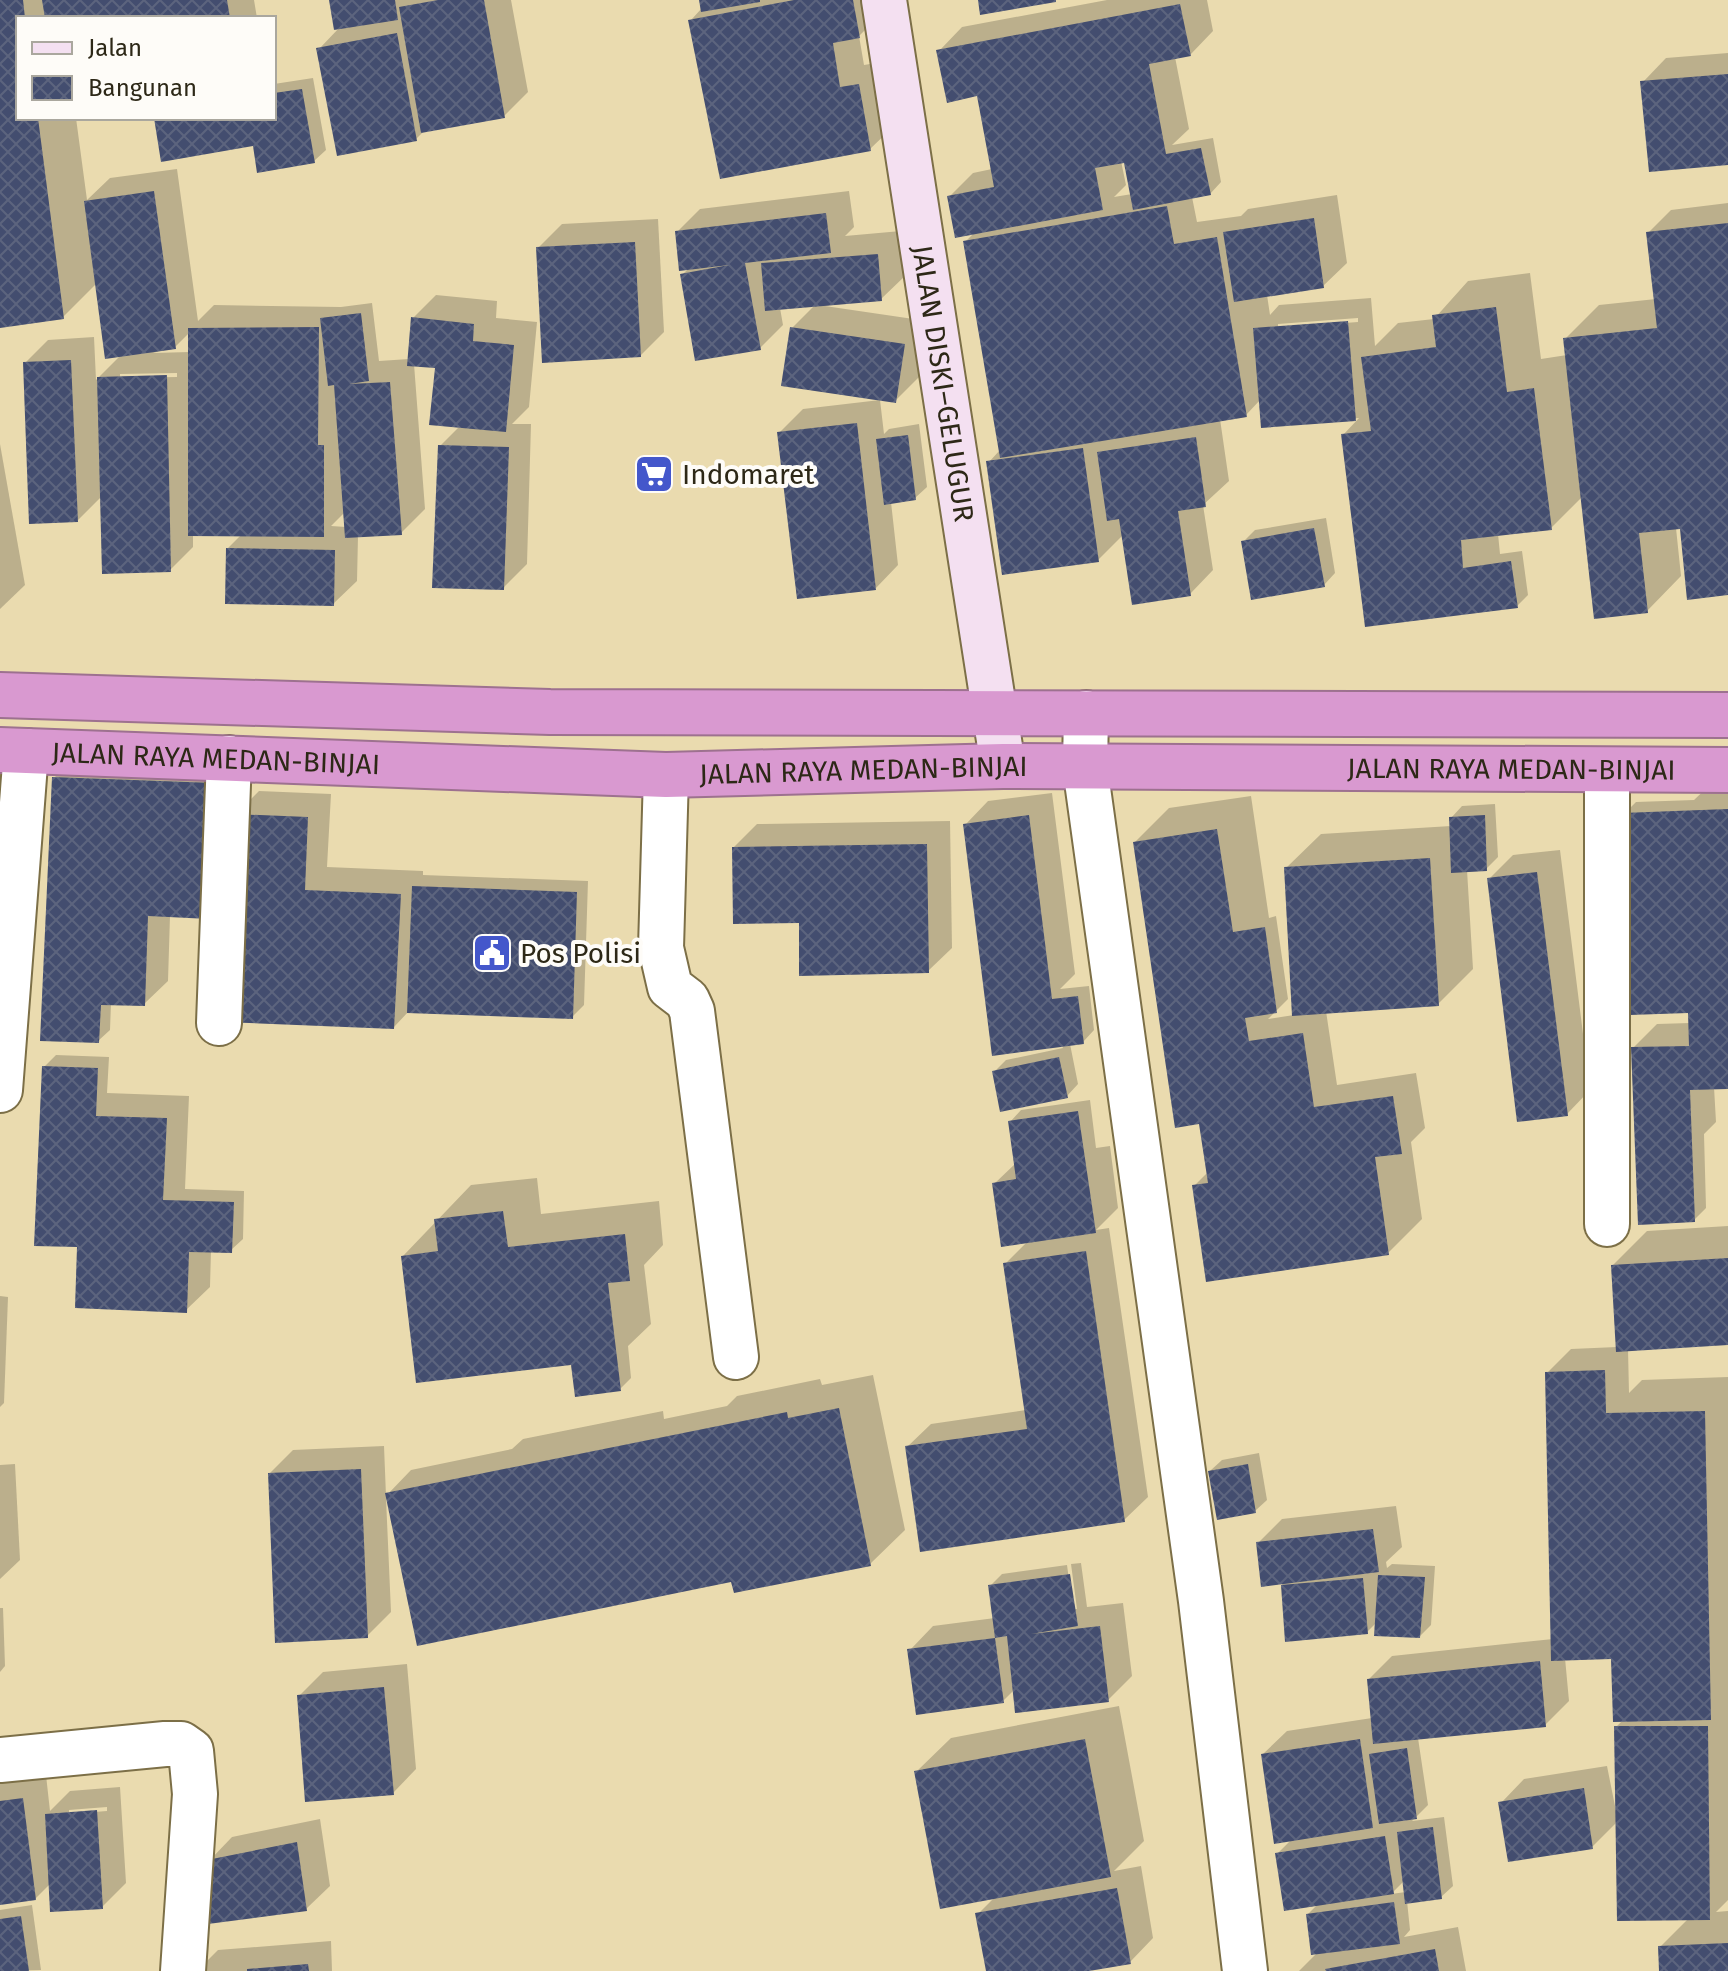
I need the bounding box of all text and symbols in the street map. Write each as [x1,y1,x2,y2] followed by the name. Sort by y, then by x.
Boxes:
[16,16,276,120] legend
[88,34,142,62] text: Jalan
[88,74,197,102] text: Bangunan
[906,243,981,524] street label: JALAN DISKI–GELUGUR
[633,453,675,495] supermarket icon: Indomaret
[682,458,815,491] place label: Indomaret
[51,735,381,781] street label: JALAN RAYA MEDAN-BINJAI
[699,749,1028,791] street label: JALAN RAYA MEDAN-BINJAI
[1347,751,1676,786] street label: JALAN RAYA MEDAN-BINJAI
[471,932,513,974] public building icon: Pos Polisi
[520,937,641,970] place label: Pos Polisi

